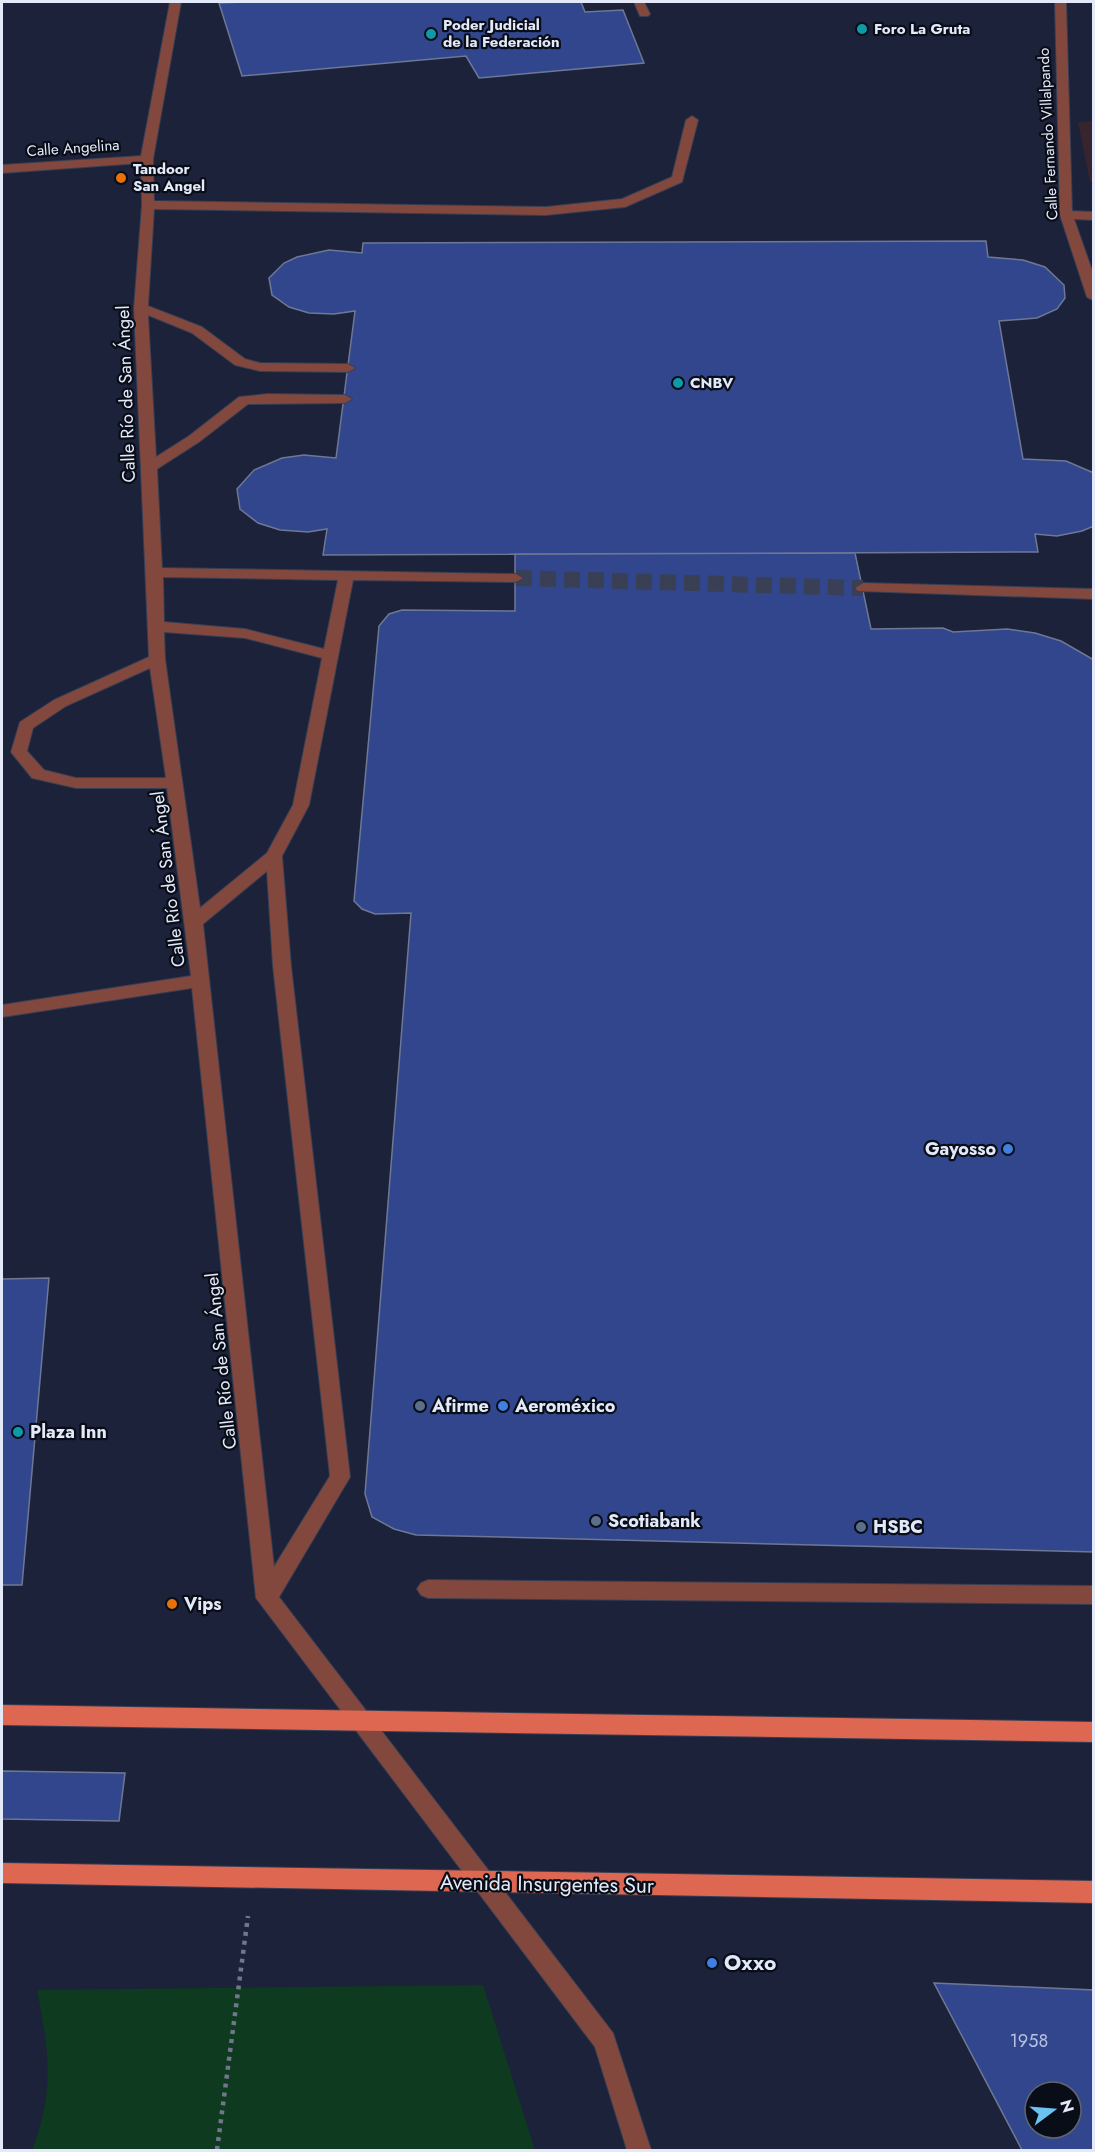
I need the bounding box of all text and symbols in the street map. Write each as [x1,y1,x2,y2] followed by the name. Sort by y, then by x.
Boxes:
[443,14,560,53] place label: Poder Judicial de la Federación
[874,18,970,40] place label: Foro La Gruta
[855,22,869,36] marker: Foro La Gruta
[424,27,438,41] marker: Poder Judicial de la Federación
[1033,47,1063,221] street label: Calle Fernando Villalpando
[26,134,120,162] street label: Calle Angelina
[133,158,205,197] place label: Tandoor San Angel
[114,171,128,185] marker: Tandoor San Angel
[110,305,142,483] street label: Calle Río de San Ángel
[690,372,734,394] place label: CNBV
[671,376,685,390] marker: CNBV
[144,789,192,969] street label: Calle Río de San Ángel
[925,1136,996,1162] place label: Gayosso
[1001,1142,1015,1156] marker: Gayosso
[199,1272,243,1450] street label: Calle Río de San Ángel
[431,1393,489,1419] place label: Afirme
[514,1393,616,1419] place label: Aeroméxico
[413,1399,427,1413] marker: Afirme
[496,1399,510,1413] marker: Aeroméxico
[30,1419,107,1445] place label: Plaza Inn
[11,1425,25,1439] marker: Plaza Inn
[608,1508,701,1534] place label: Scotiabank
[589,1514,603,1528] marker: Scotiabank
[873,1514,923,1540] place label: HSBC
[854,1520,868,1534] marker: HSBC
[183,1591,222,1617] place label: Vips
[165,1597,179,1611] marker: Vips
[440,1867,655,1901] street label: Avenida Insurgentes Sur
[724,1948,776,1978] place label: Oxxo
[705,1956,719,1970] marker: Oxxo
[1010,2028,1048,2054] house number: 1958
[1023,2080,1083,2140] north arrow
[1054,2097,1080,2115] text: N

